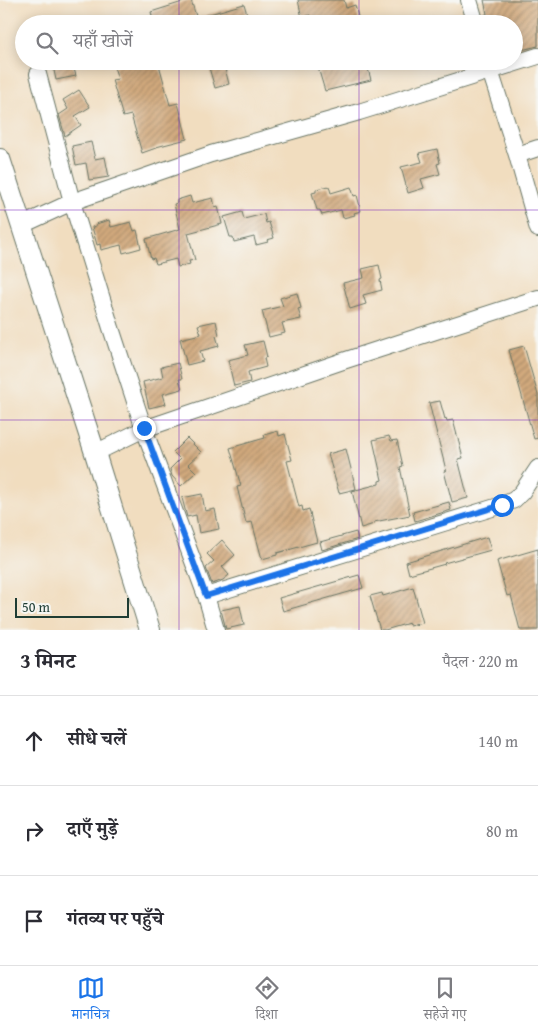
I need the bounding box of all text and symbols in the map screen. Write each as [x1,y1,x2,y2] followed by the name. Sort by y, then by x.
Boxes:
[15,15,523,70] search box
[73,26,133,54] text: यहाँ खोजें
[33,29,61,57] icon: search
[133,417,156,440] route end
[491,494,514,517] route start
[15,595,129,618] scale bar
[22,597,50,617] text: 50 m
[20,645,75,676] text: 3 मिनट
[442,649,518,673] text: पैदल · 220 m
[67,724,126,752] text: सीधे चलें
[20,727,48,755] icon: ahead
[478,729,518,753] text: 140 m
[67,814,118,842] text: दाएँ मुड़ें
[20,817,48,845] icon: right
[486,819,518,843] text: 80 m
[67,904,163,932] text: गंतव्य पर पहुँचे
[20,907,48,935] icon: arrive
[72,974,109,1028] tab: मानचित्र
[253,974,281,1028] tab: दिशा
[424,974,466,1028] tab: सहेजे गए

